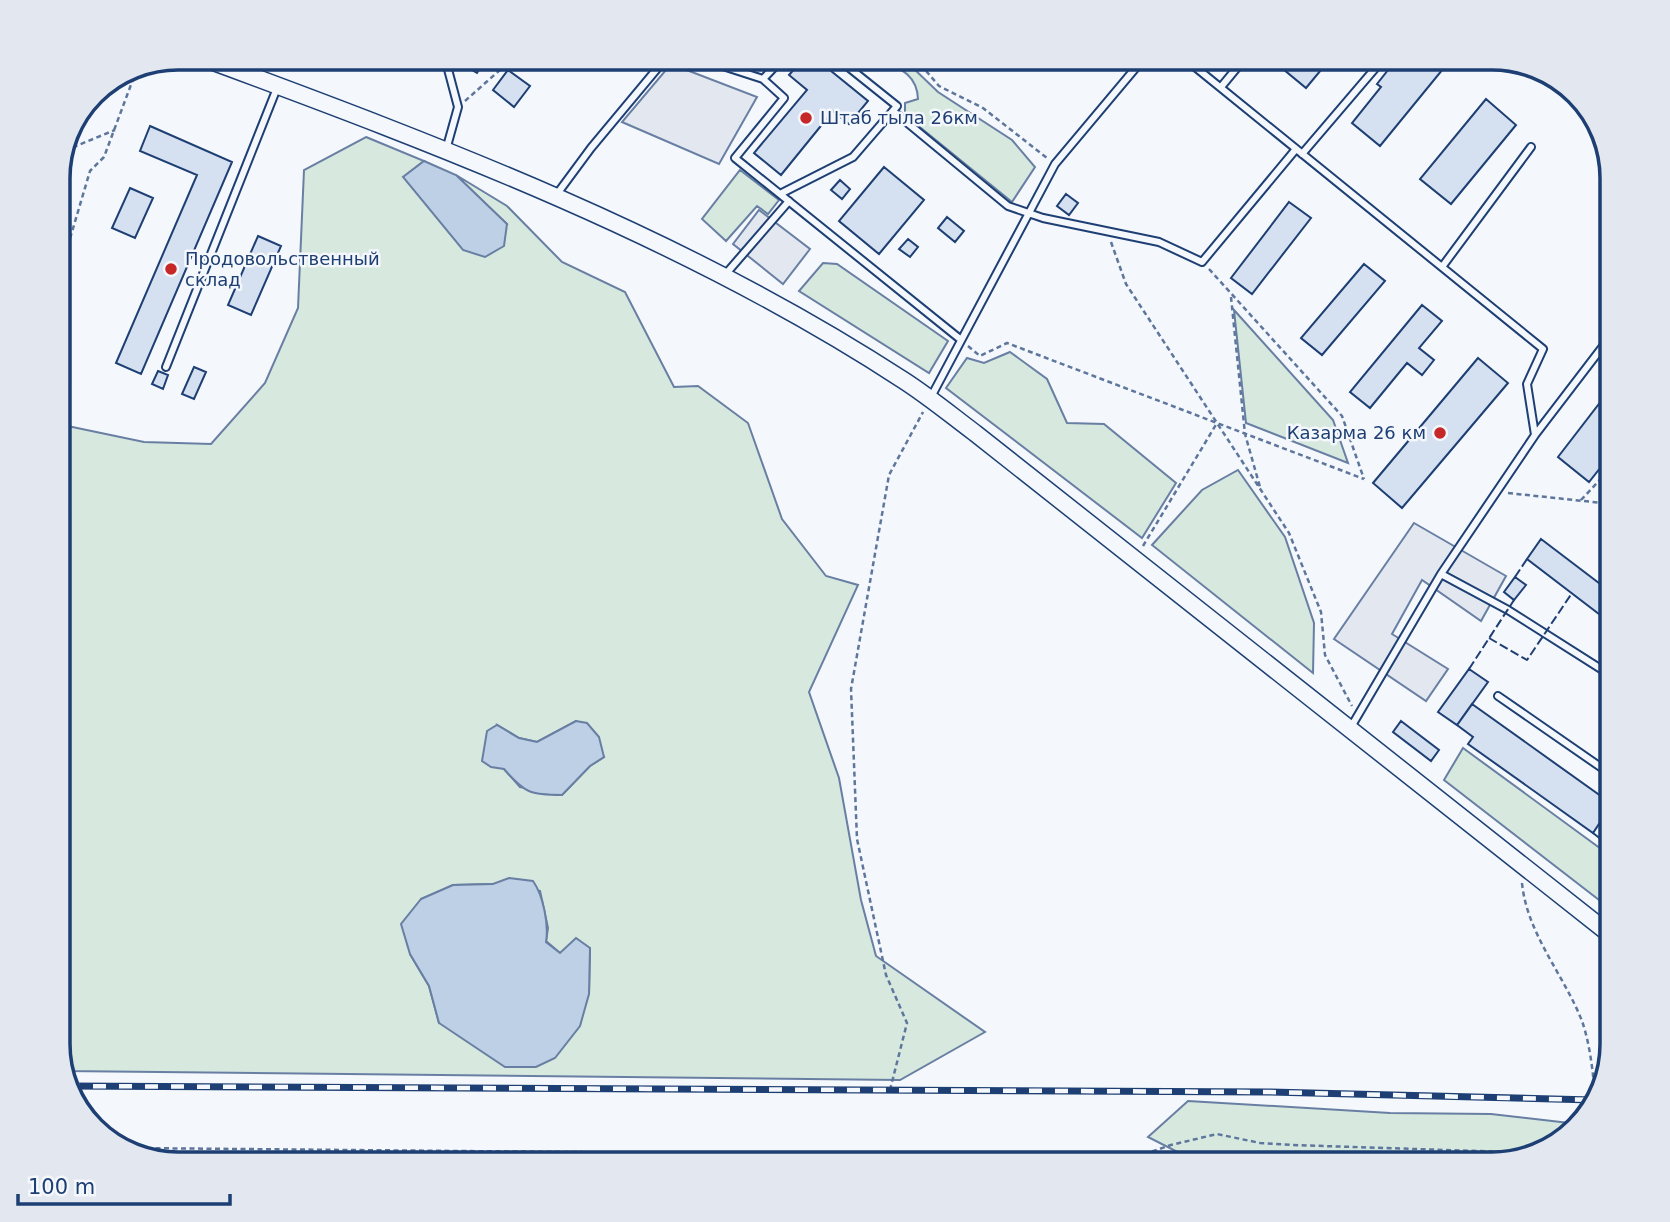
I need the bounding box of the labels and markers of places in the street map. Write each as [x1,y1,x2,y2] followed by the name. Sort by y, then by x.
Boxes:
[820,107,978,128] place label: Штаб тыла 26км
[798,110,814,126] marker: Штаб тыла 26км
[185,248,380,290] place label: Продовольственный склад
[163,261,179,277] marker: Продовольственный склад
[1287,422,1426,443] place label: Казарма 26 км
[1432,425,1448,441] marker: Казарма 26 км

